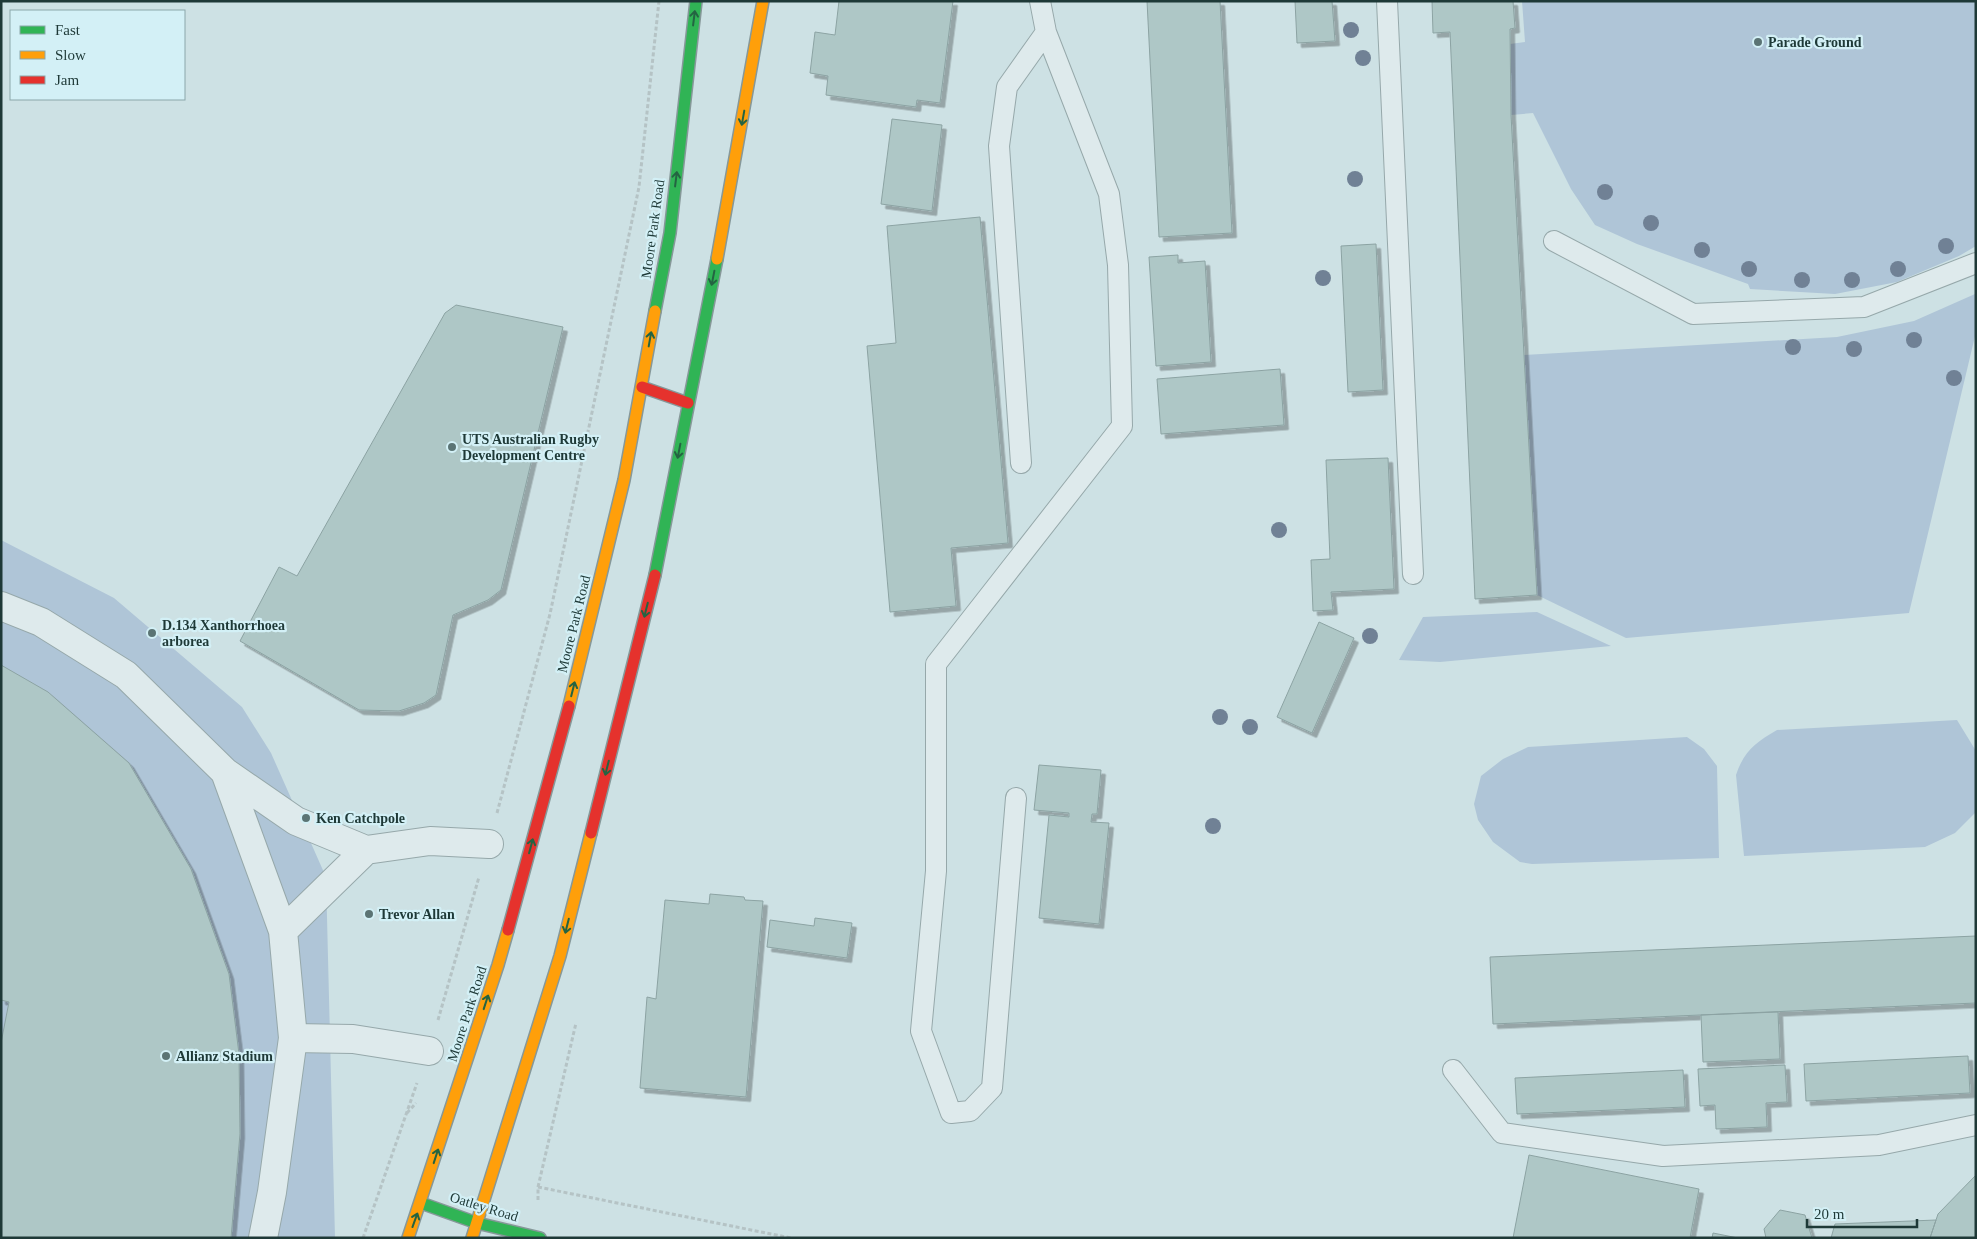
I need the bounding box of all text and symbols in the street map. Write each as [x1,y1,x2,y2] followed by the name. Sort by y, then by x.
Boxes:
[10,10,185,100] legend
[689,10,699,26] one-way arrow
[55,22,81,38] text: Fast
[1768,35,1862,50] place label: Parade Ground
[1752,36,1764,48] marker: Parade Ground
[55,47,86,63] text: Slow
[55,72,79,88] text: Jam
[738,110,748,126] one-way arrow
[671,171,681,187] one-way arrow
[639,179,667,279] street label: Moore Park Road
[708,270,717,286] one-way arrow
[646,332,656,348] one-way arrow
[462,432,599,463] place label: UTS Australian Rugby Development Centre
[446,441,458,453] marker: UTS Australian Rugby Development Centre
[673,443,683,459] one-way arrow
[555,574,593,674] street label: Moore Park Road
[641,602,650,618] one-way arrow
[162,618,285,649] place label: D.134 Xanthorrhoea arborea
[146,627,158,639] marker: D.134 Xanthorrhoea arborea
[569,681,578,697] one-way arrow
[602,760,611,776] one-way arrow
[316,811,405,826] place label: Ken Catchpole
[300,812,312,824] marker: Ken Catchpole
[527,838,536,854] one-way arrow
[379,907,455,922] place label: Trevor Allan
[363,908,375,920] marker: Trevor Allan
[562,917,572,933] one-way arrow
[444,964,490,1064] street label: Moore Park Road
[482,994,492,1010] one-way arrow
[176,1049,273,1064] place label: Allianz Stadium
[160,1050,172,1062] marker: Allianz Stadium
[432,1149,442,1165] one-way arrow
[448,1190,520,1224] street label: Oatley Road
[1807,1196,1917,1228] scale bar
[1814,1206,1845,1222] text: 20 m
[411,1213,420,1228] one-way arrow

